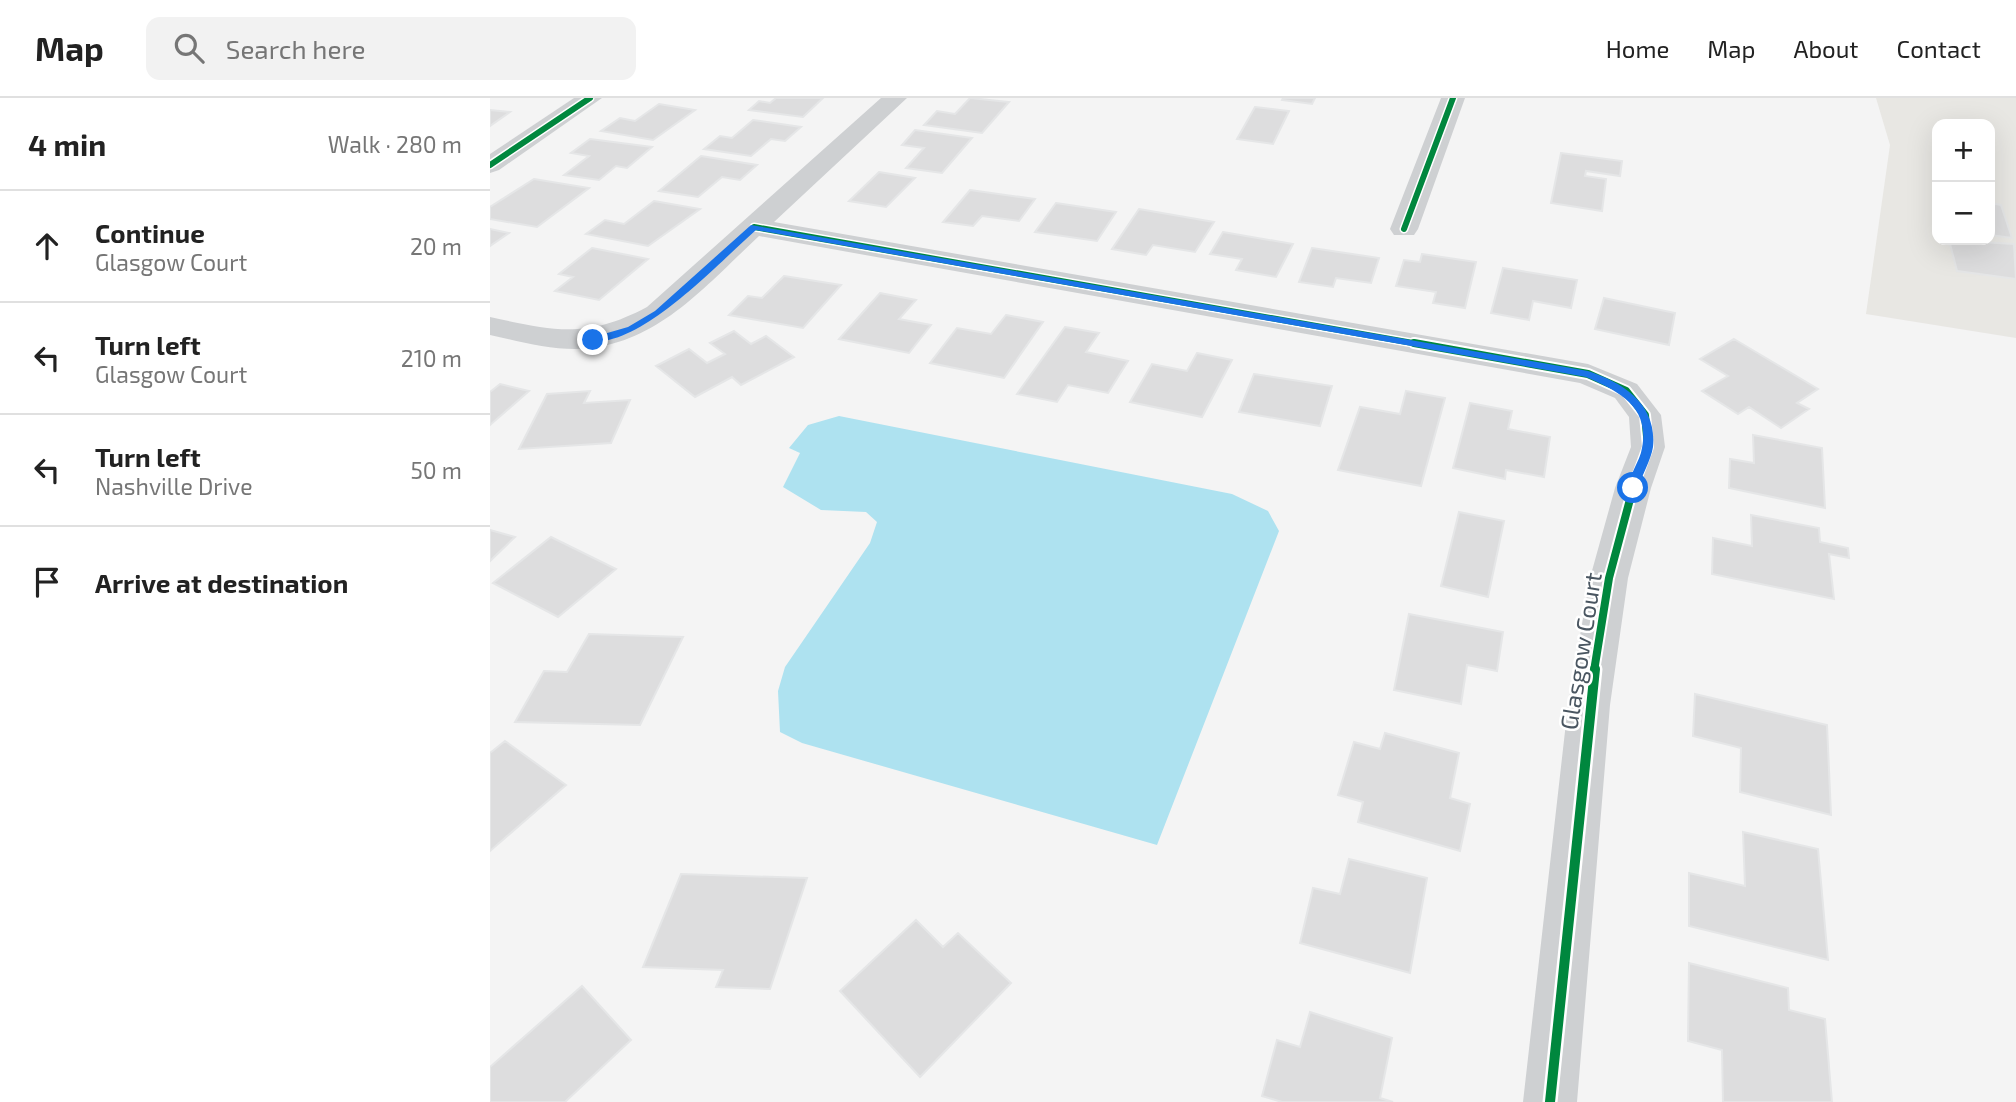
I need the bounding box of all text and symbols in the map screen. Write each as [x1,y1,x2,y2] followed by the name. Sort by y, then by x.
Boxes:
[146,17,636,80] search box
[35,28,104,68] text: Map
[170,29,208,67] icon: search
[226,33,365,64] text: Search here
[1606,34,1669,63] text: Home
[1707,34,1755,63] text: Map
[1793,34,1859,63] text: About
[1897,34,1981,63] text: Contact
[1932,119,1995,245] map controls
[1932,119,1995,182] button: +
[28,126,106,162] text: 4 min
[328,130,462,158] text: Walk · 280 m
[1932,182,1995,245] button: −
[95,217,205,248] text: Continue
[28,227,66,265] icon: ahead
[410,232,462,260] text: 20 m
[95,248,247,276] text: Glasgow Court
[577,324,608,355] route end
[95,329,201,360] text: Turn left
[28,339,66,377] icon: left
[401,344,462,372] text: 210 m
[95,360,247,388] text: Glasgow Court
[95,441,201,472] text: Turn left
[28,451,66,489] icon: left
[411,456,462,484] text: 50 m
[95,472,253,500] text: Nashville Drive
[1617,472,1648,503] route start
[28,563,66,601] icon: arrive
[95,567,348,598] text: Arrive at destination
[1553,570,1607,732] street label: Glasgow Court

